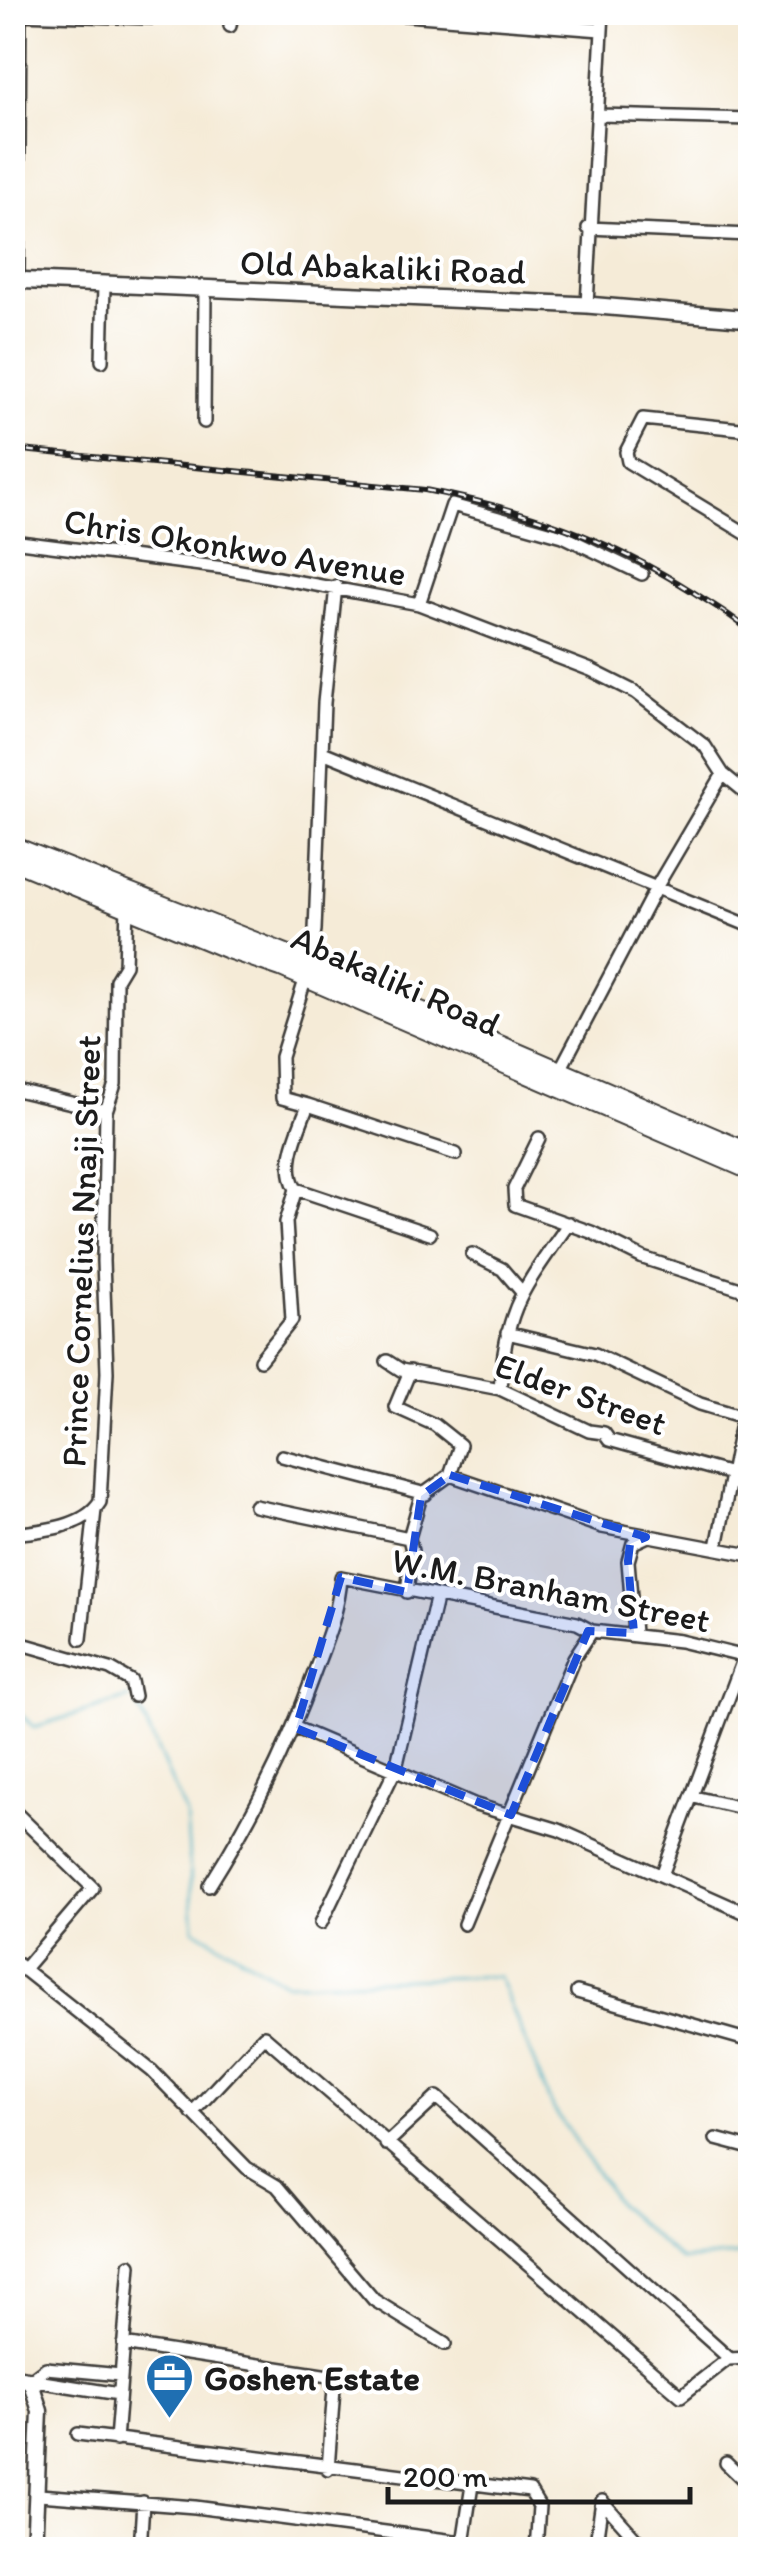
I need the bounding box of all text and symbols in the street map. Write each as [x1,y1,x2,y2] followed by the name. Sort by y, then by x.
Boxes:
[239,241,527,293] street label: Old Abakaliki Road
[61,499,409,595] street label: Chris Okonkwo Avenue
[285,916,507,1046] street label: Abakaliki Road
[52,1034,110,1468] street label: Prince Cornelius Nnaji Street
[490,1344,672,1444] street label: Elder Street
[388,1539,714,1641] street label: W.M. Branham Street
[143,2352,195,2420] office icon: Goshen Estate
[204,2357,420,2399] place label: Goshen Estate
[388,2442,690,2504] scale bar
[403,2458,488,2495] text: 200 m

